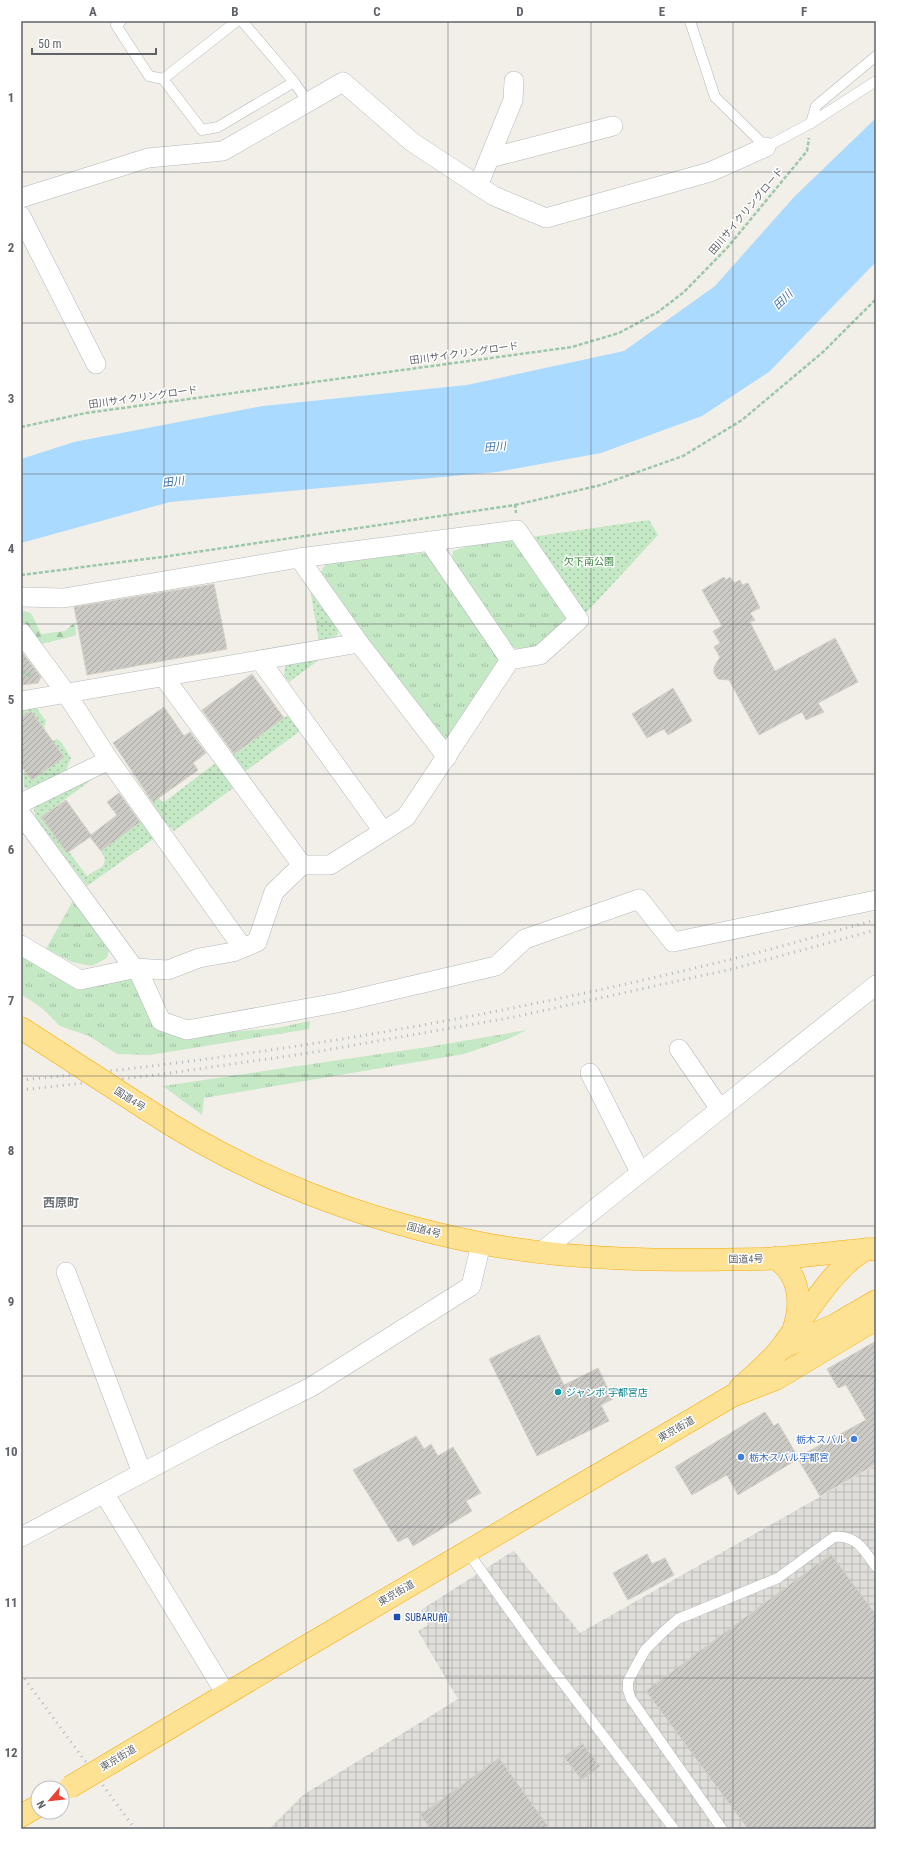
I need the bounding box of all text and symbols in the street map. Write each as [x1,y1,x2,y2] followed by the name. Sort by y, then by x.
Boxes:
[89,4,97,19] text: A
[231,4,239,19] text: B
[373,4,381,19] text: C
[516,4,524,19] text: D
[659,4,666,19] text: E
[801,4,807,19] text: F
[32,30,156,56] scale bar
[38,37,62,51] text: 50 m
[8,90,14,105] text: 1
[706,165,786,257] street label: 田川サイクリングロード
[8,240,15,255] text: 2
[771,287,796,312] water label: 田川
[409,340,519,366] street label: 田川サイクリングロード
[88,384,198,410] street label: 田川サイクリングロード
[8,391,14,406] text: 3
[483,439,508,454] water label: 田川
[161,474,186,490] water label: 田川
[8,541,15,556] text: 4
[564,556,614,567] park label: 欠下南公園
[8,692,15,707] text: 5
[8,842,15,857] text: 6
[8,993,15,1008] text: 7
[112,1085,148,1113] street label: 国道4号
[8,1143,14,1158] text: 8
[43,1196,79,1210] district label: 西原町
[406,1220,442,1240] street label: 国道4号
[728,1253,764,1265] street label: 国道4号
[8,1294,14,1309] text: 9
[553,1387,563,1397] marker: ジャンボ 宇都宮店
[566,1387,648,1398] place label: ジャンボ 宇都宮店
[656,1414,696,1444] street label: 東京街道
[796,1434,846,1445] place label: 栃木スバル
[849,1434,859,1444] marker: 栃木スバル
[4,1444,18,1459] text: 10
[736,1452,746,1462] marker: 栃木スバル宇都宮
[749,1452,829,1463] place label: 栃木スバル宇都宮
[376,1578,416,1608] street label: 東京街道
[4,1595,18,1610] text: 11
[392,1612,402,1622] marker: SUBARU前
[405,1612,448,1623] place label: SUBARU前
[98,1743,138,1773] street label: 東京街道
[4,1745,18,1760] text: 12
[30,1780,70,1820] north arrow
[34,1798,49,1810] text: N

